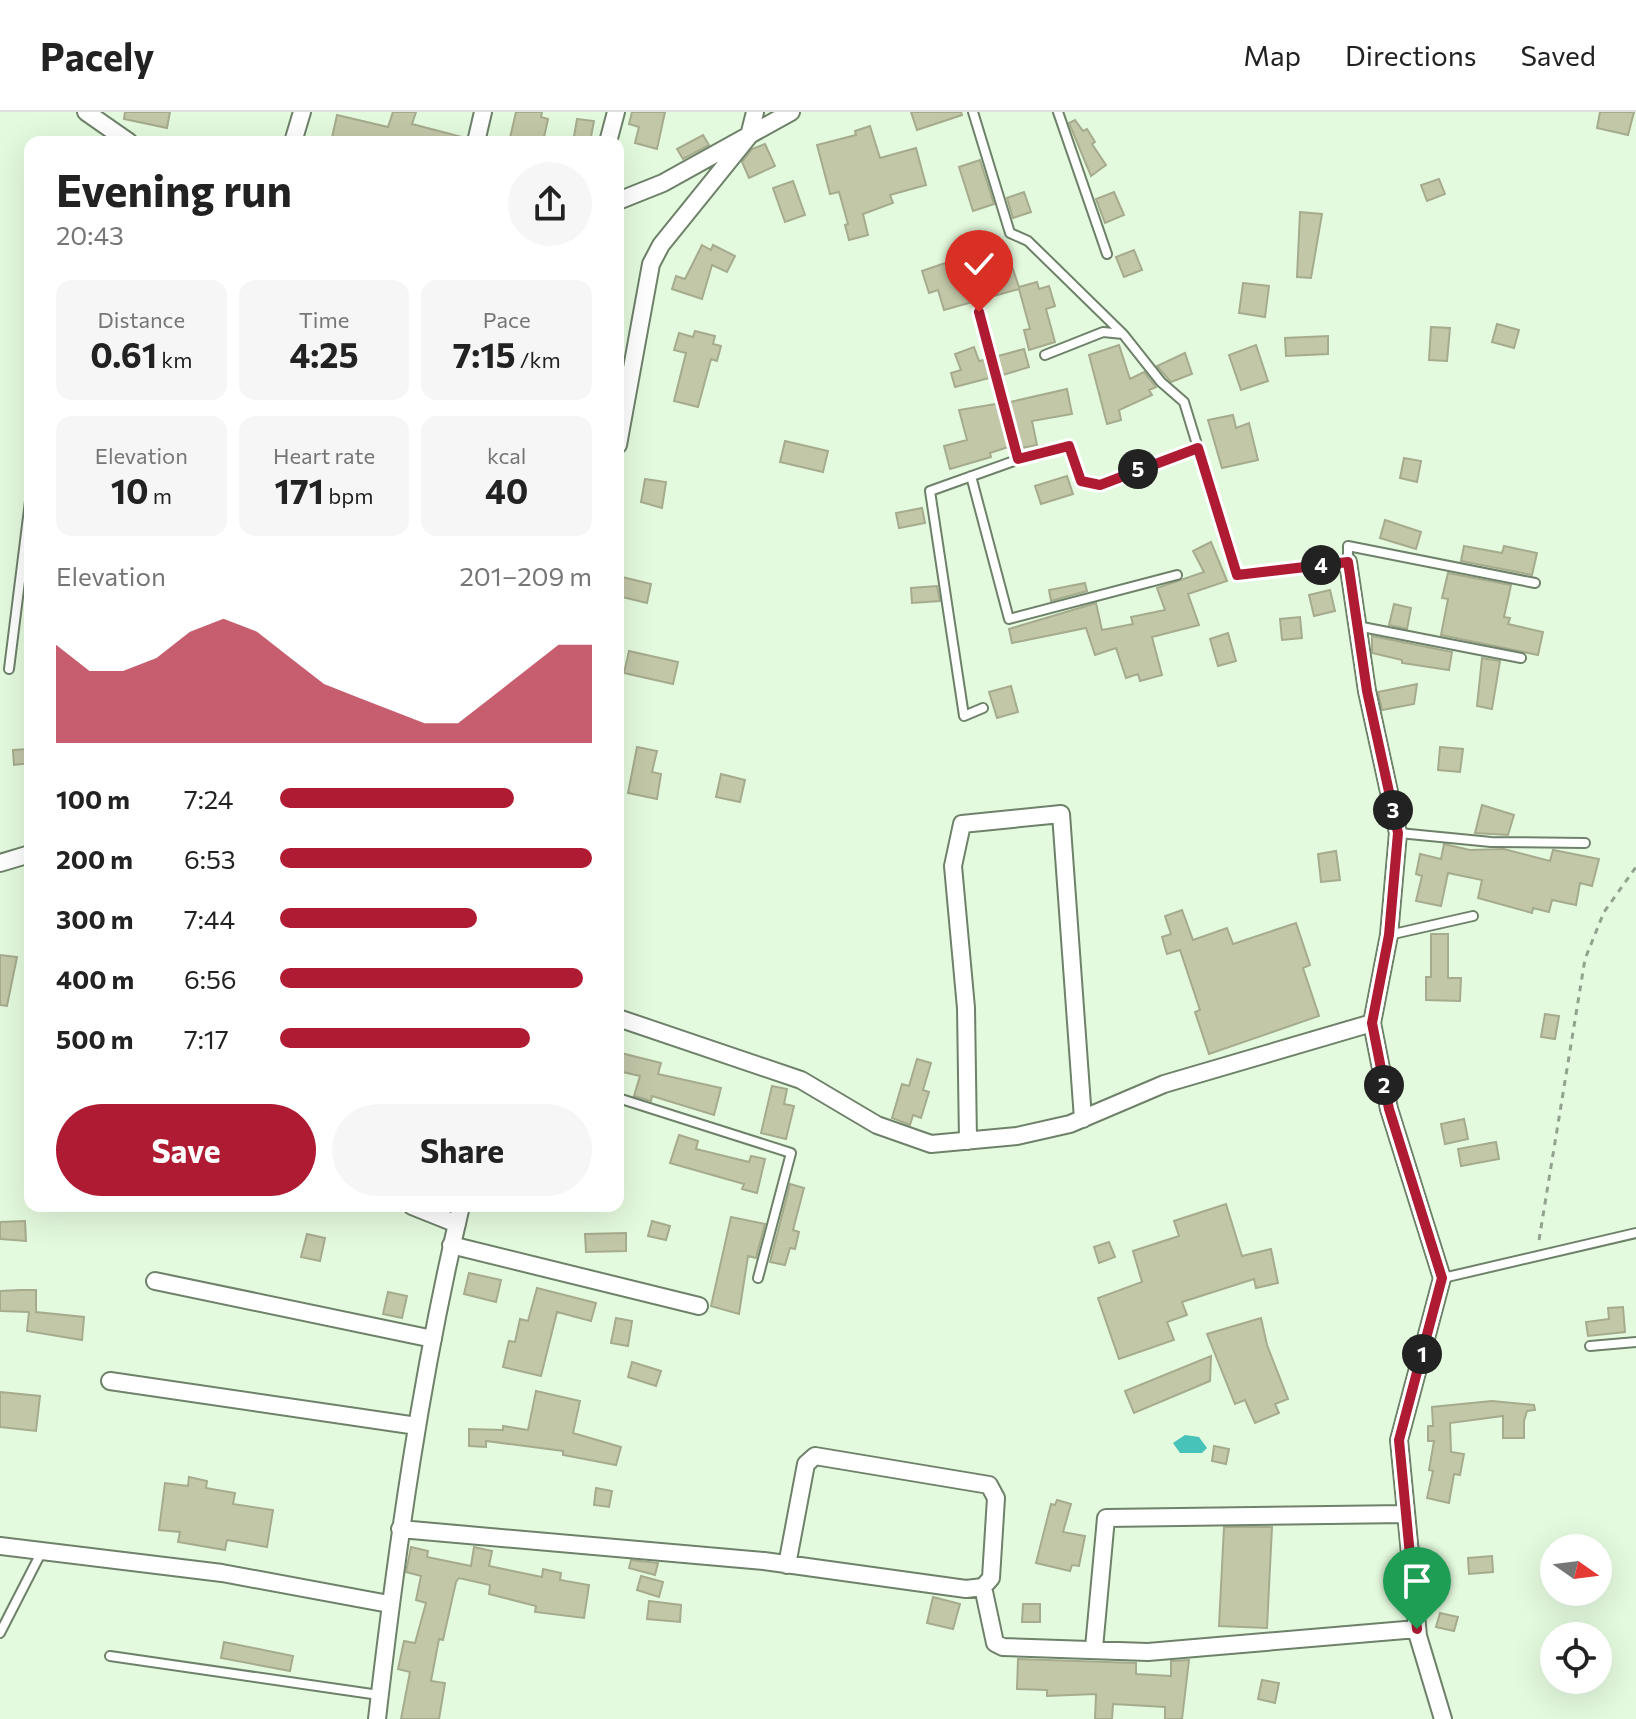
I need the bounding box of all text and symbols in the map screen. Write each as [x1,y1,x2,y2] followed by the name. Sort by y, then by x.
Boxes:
[40,32,154,79] text: Pacely
[1243,38,1301,72] text: Map
[1345,38,1476,72] text: Directions
[1520,38,1596,72] text: Saved
[56,162,292,216] text: Evening run
[508,162,592,246] button: share
[56,219,124,250] text: 20:43
[945,230,1013,312] pin
[957,242,1001,286] icon: check
[98,306,185,333] text: Distance
[299,306,349,333] text: Time
[483,306,531,333] text: Pace
[90,333,157,375] text: 0.61
[289,333,359,375] text: 4:25
[453,333,516,375] text: 7:15
[157,346,193,373] text: km
[516,346,561,373] text: /km
[95,442,188,469] text: Elevation
[273,442,375,469] text: Heart rate
[487,442,526,469] text: kcal
[1118,449,1158,489] pin: 5
[1132,455,1144,482] text: 5
[111,469,149,511] text: 10
[275,469,324,511] text: 171
[485,469,528,511] text: 40
[149,482,172,509] text: m
[324,482,373,509] text: bpm
[1301,545,1341,585] pin: 4
[1314,551,1328,578] text: 4
[56,560,166,591] text: Elevation
[460,560,592,591] text: 201–209 m
[56,783,130,814] text: 100 m
[184,783,233,814] text: 7:24
[1373,790,1413,830] pin: 3
[1387,796,1399,823] text: 3
[56,843,133,874] text: 200 m
[184,843,236,874] text: 6:53
[56,903,133,934] text: 300 m
[184,903,235,934] text: 7:44
[56,963,134,994] text: 400 m
[184,963,237,994] text: 6:56
[56,1023,133,1054] text: 500 m
[184,1023,229,1054] text: 7:17
[1364,1065,1404,1105] pin: 2
[1378,1071,1390,1098] text: 2
[56,1104,316,1196] button: Save
[332,1104,592,1196] button: Share
[1402,1334,1442,1374] pin: 1
[1417,1340,1427,1367] text: 1
[1540,1534,1612,1606] north arrow
[1540,1534,1612,1694] map controls
[1383,1547,1451,1629] pin
[1395,1559,1439,1603] icon: arrive
[1540,1622,1612,1694] button: locate

